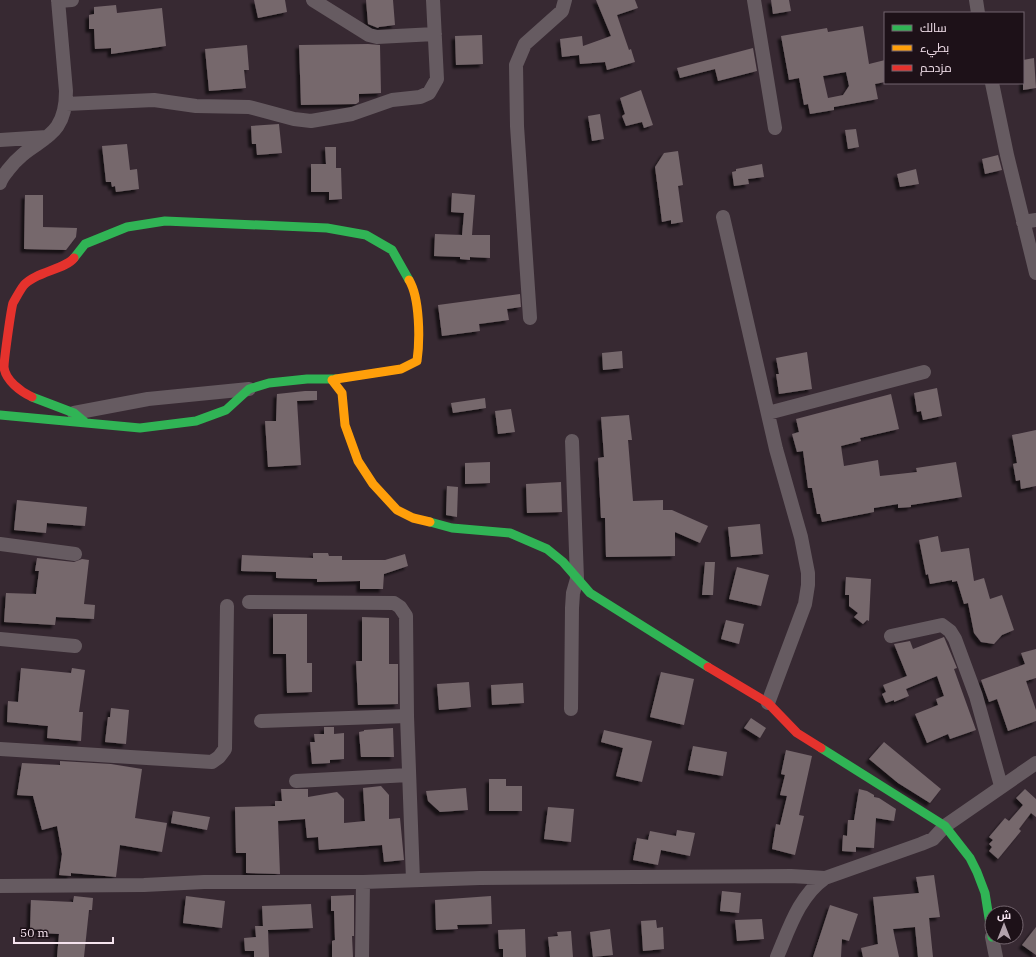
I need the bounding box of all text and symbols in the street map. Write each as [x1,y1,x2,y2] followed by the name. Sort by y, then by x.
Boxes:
[884,12,1024,84] legend
[920,20,947,35] text: سالك
[920,40,949,58] text: بطيء
[920,60,952,76] text: مزدحم
[984,905,1024,945] north arrow
[997,908,1011,922] text: ش
[14,919,113,945] scale bar
[20,925,49,940] text: 50 m

